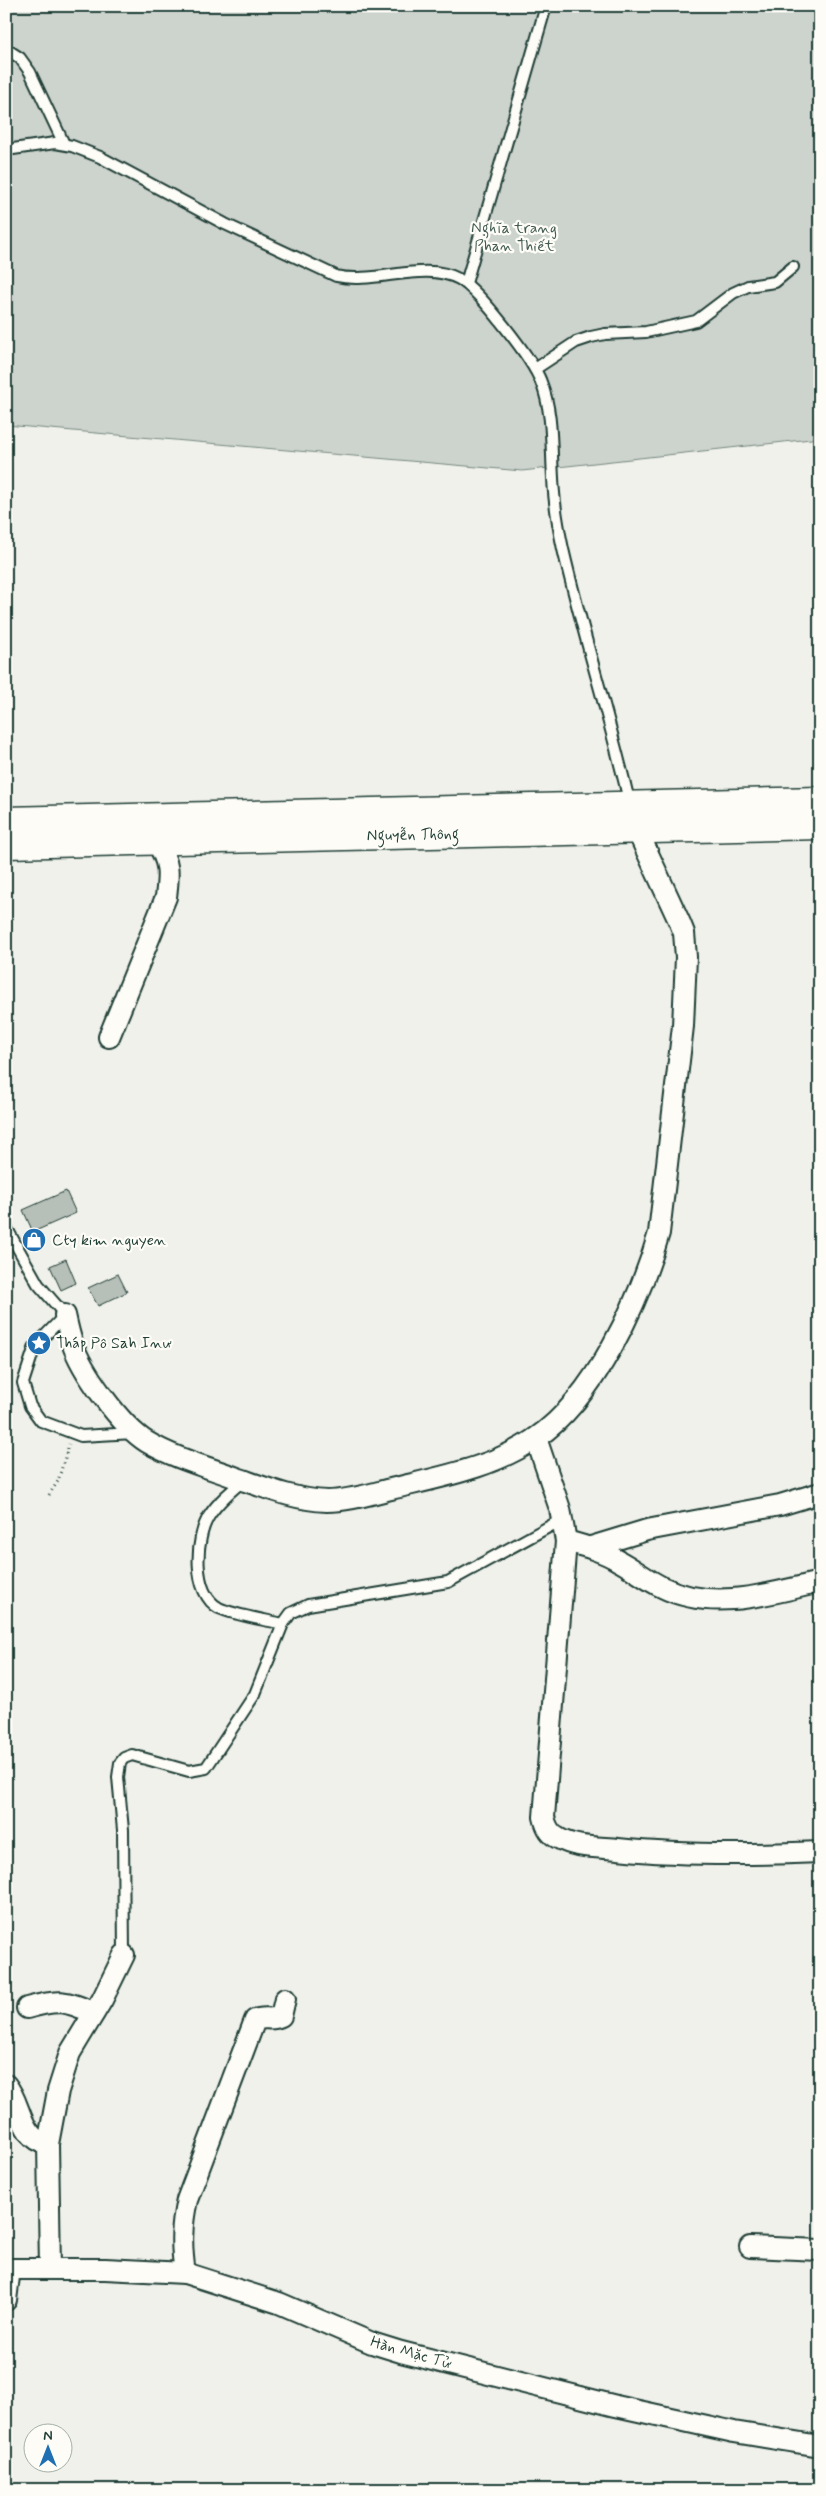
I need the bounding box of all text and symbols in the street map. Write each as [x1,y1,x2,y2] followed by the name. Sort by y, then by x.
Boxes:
[471,218,557,257] park label: Nghĩa trang Phan Thiết
[367,824,459,847] street label: Nguyễn Thông
[21,1227,47,1253] shop icon: Cty kim nguyen
[52,1230,167,1251] place label: Cty kim nguyen
[26,1330,52,1356] place icon: Tháp Pô Sah Inư
[56,1333,172,1354] place label: Tháp Pô Sah Inư
[368,2331,454,2375] street label: Hàn Mặc Tử
[22,2424,72,2474] north arrow
[43,2427,53,2445] text: N

